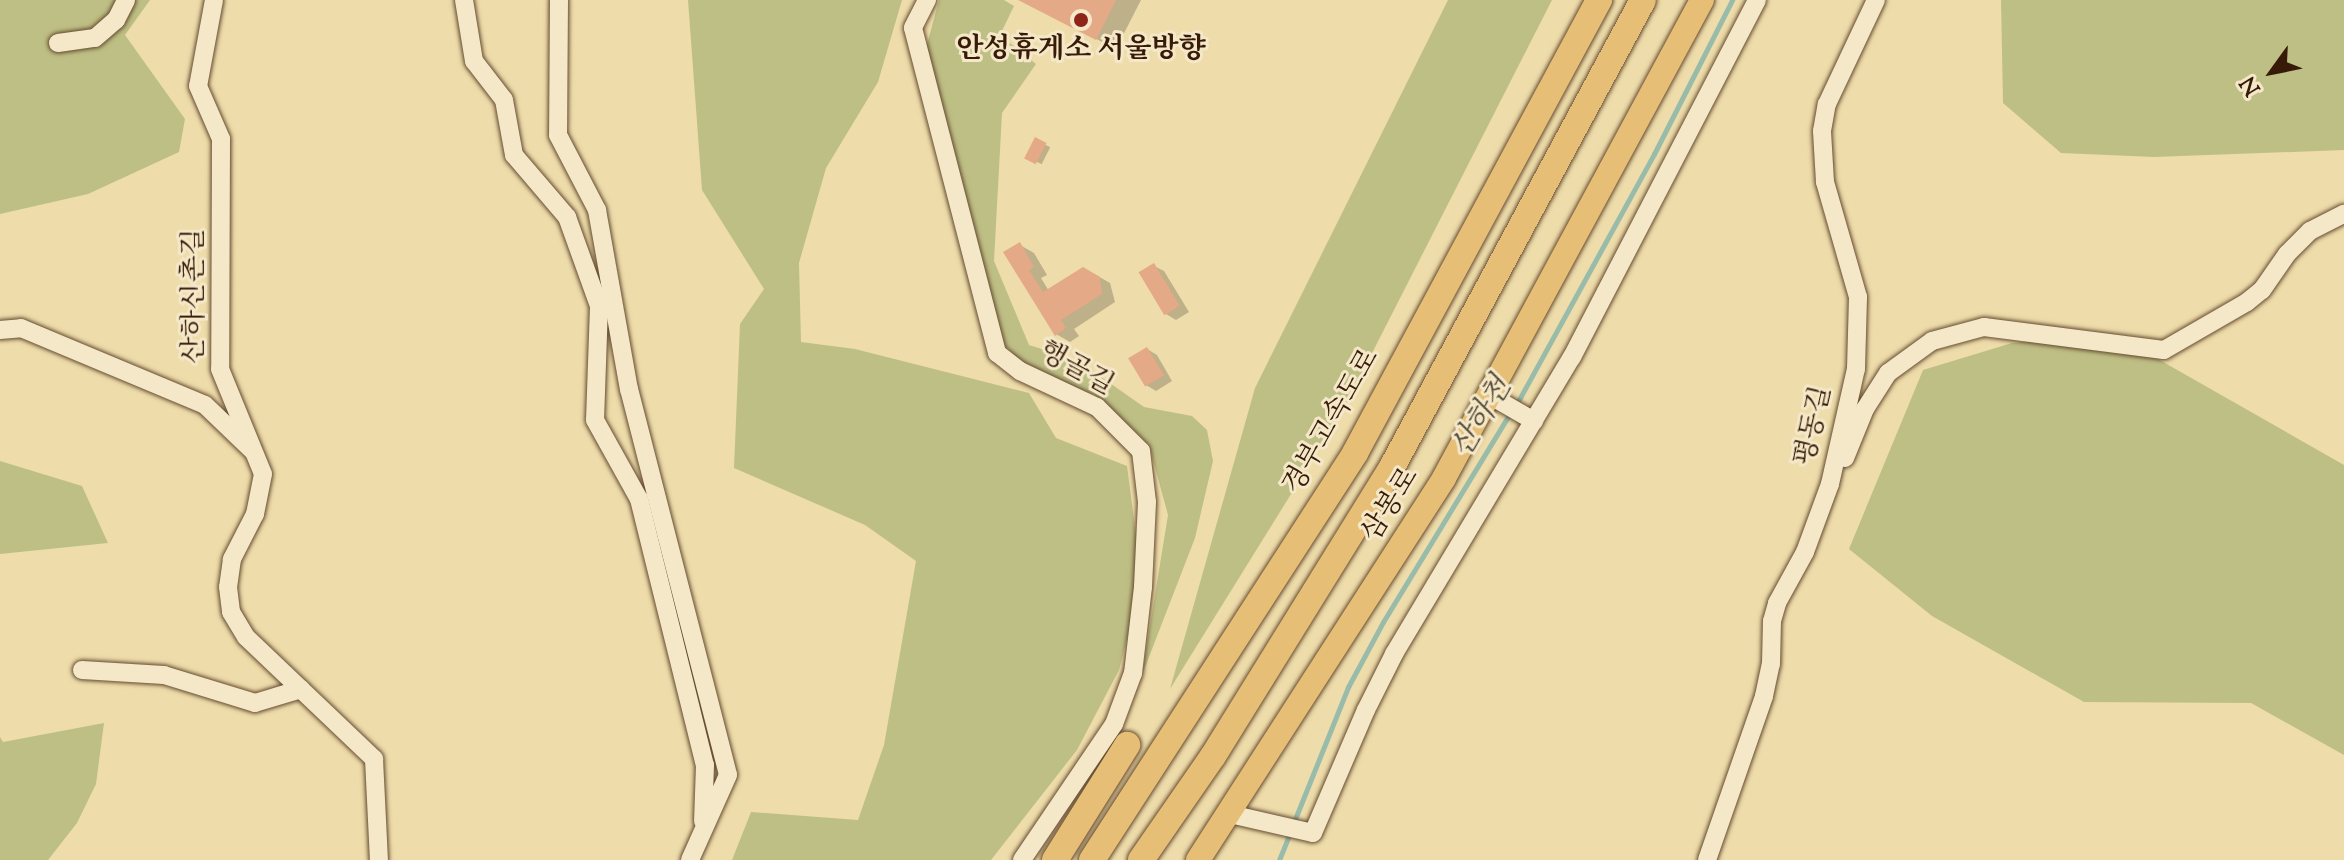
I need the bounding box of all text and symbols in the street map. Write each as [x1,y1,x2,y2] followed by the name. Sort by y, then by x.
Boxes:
[1072,11,1090,29] marker: 안성휴게소 서울방향
[2232,32,2312,112] north arrow
[956,33,1206,67] place label: 안성휴게소 서울방향
[2234,69,2270,101] text: N
[178,228,212,364] street label: 산하신촌길
[1032,335,1120,403] street label: 행골길
[1277,343,1387,501] street label: 경부고속도로
[1445,371,1521,465] water label: 산하천
[1789,383,1839,469] street label: 평동길
[1355,462,1427,548] street label: 삼봉로

